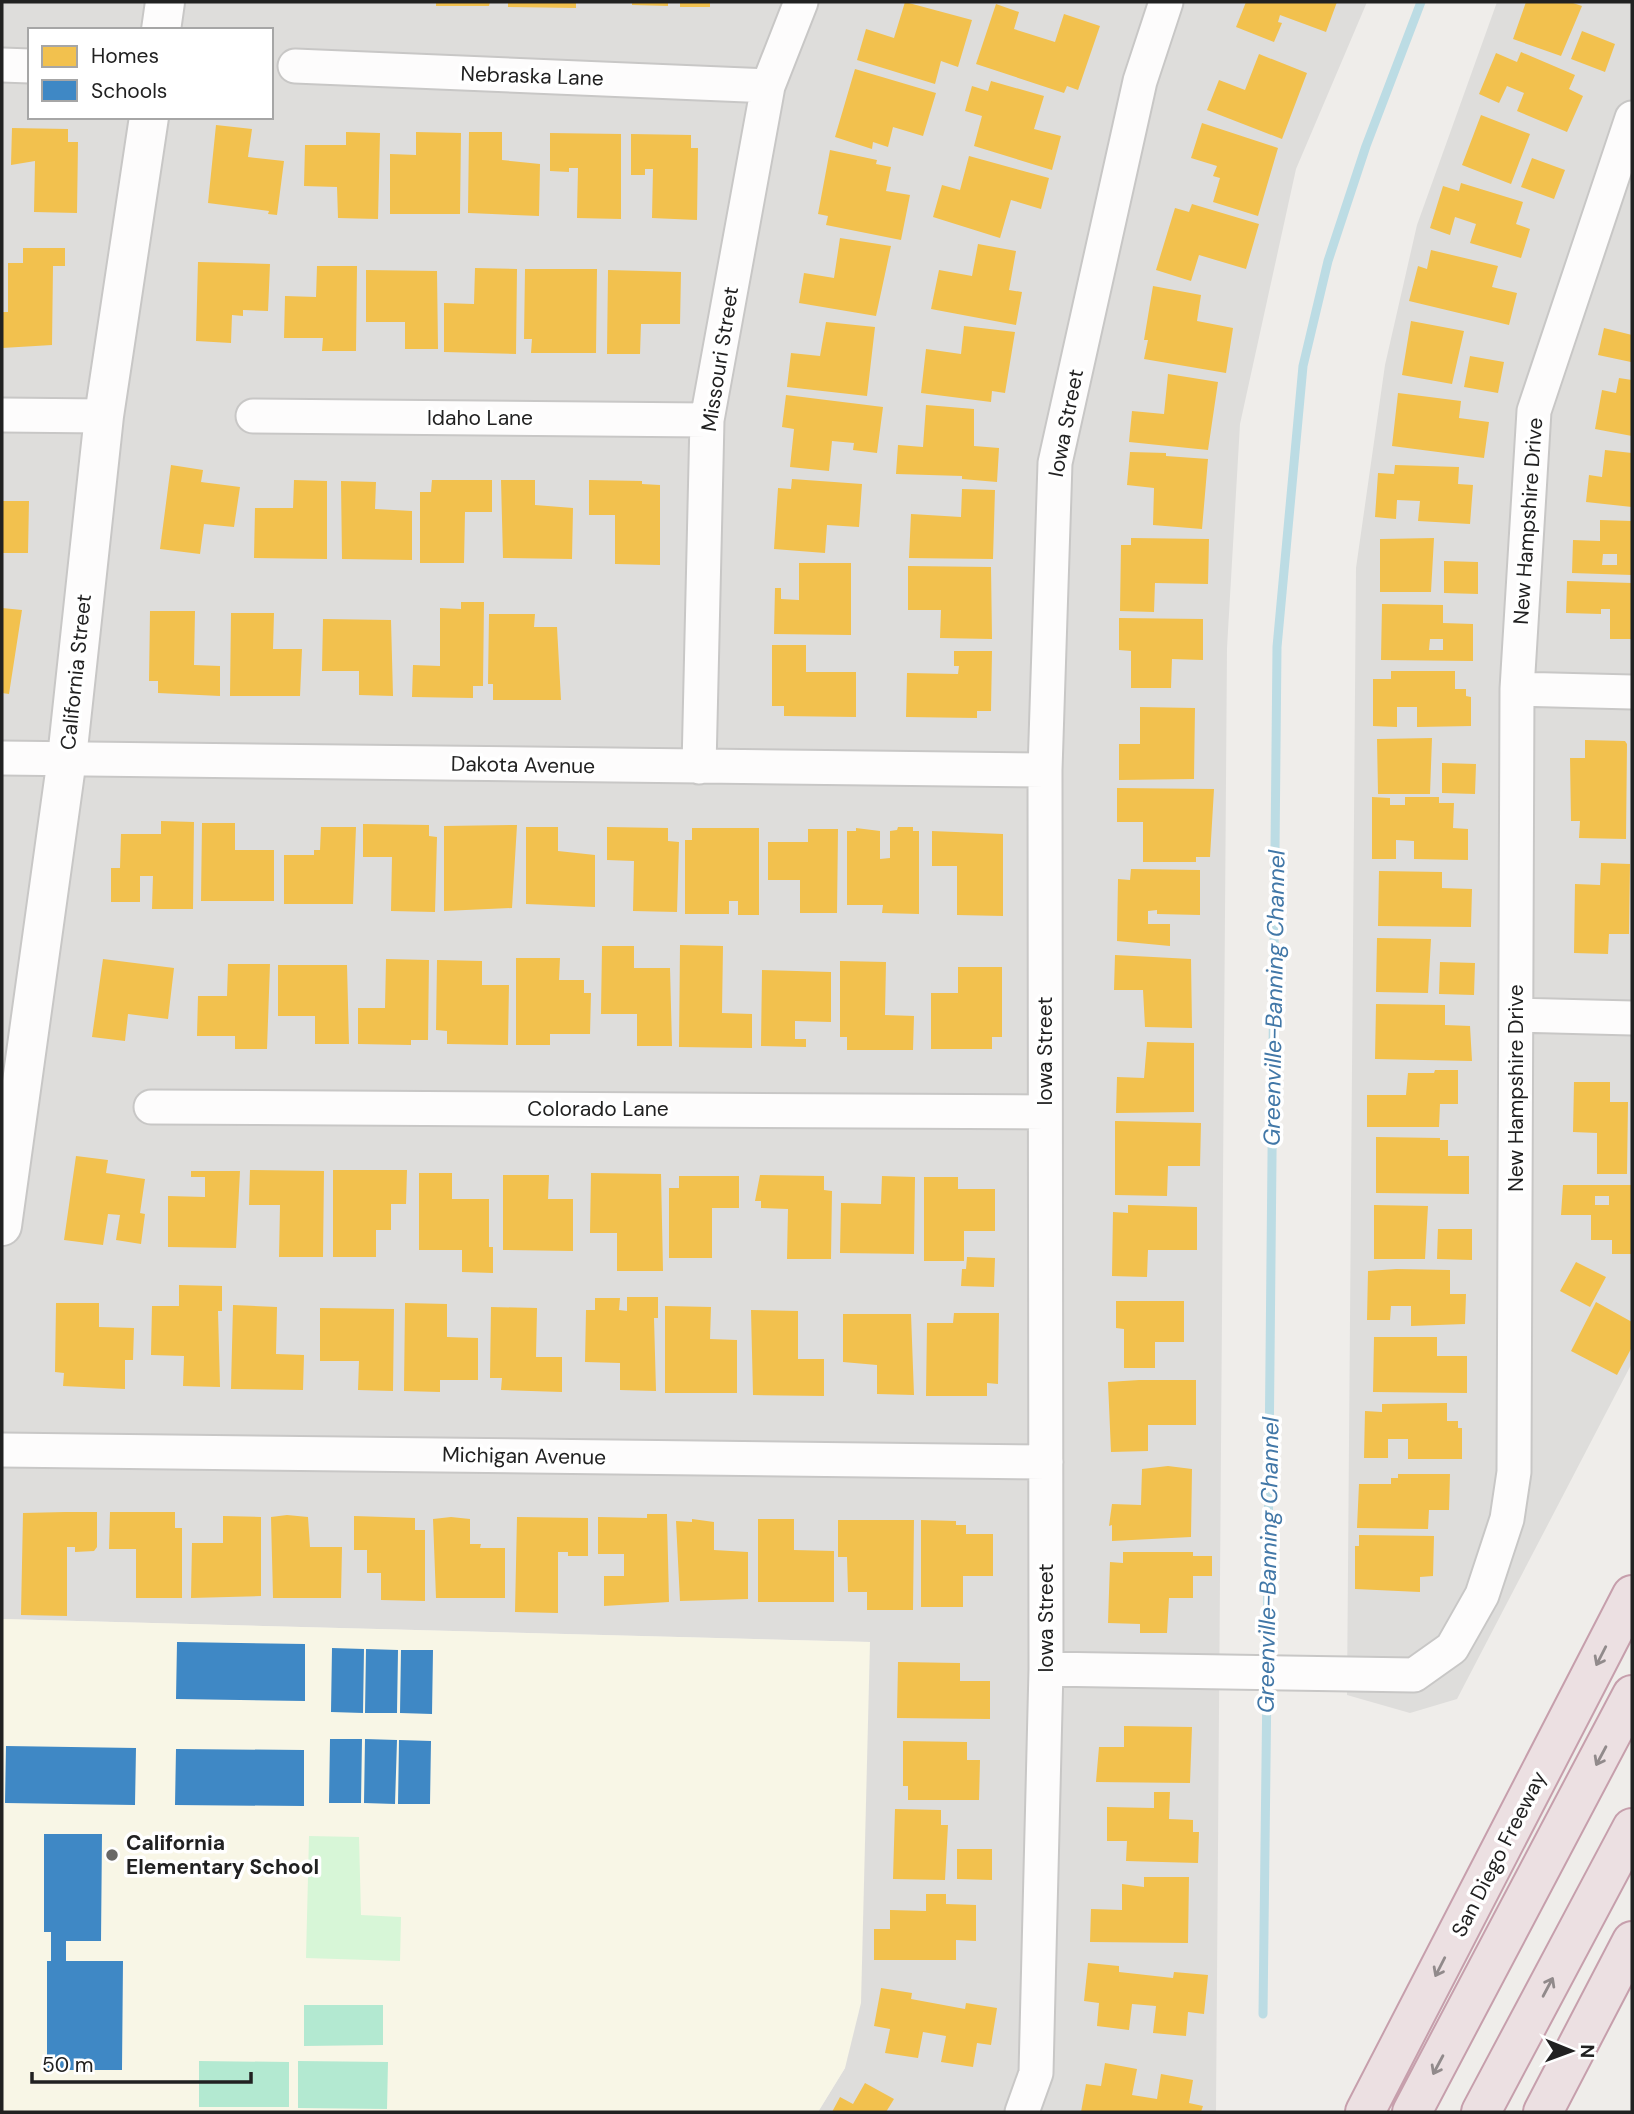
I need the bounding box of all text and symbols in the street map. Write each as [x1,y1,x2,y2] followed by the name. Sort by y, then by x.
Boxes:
[28,28,273,119] legend
[91,42,159,70] text: Homes
[460,60,604,92] street label: Nebraska Lane
[91,77,167,105] text: Schools
[695,285,745,433] street label: Missouri Street
[1042,367,1090,479] street label: Iowa Street
[427,404,533,432] street label: Idaho Lane
[1507,416,1549,625] street label: New Hampshire Drive
[54,593,98,751] street label: California Street
[451,750,595,780] street label: Dakota Avenue
[1256,849,1292,1146] water label: Greenville-Banning Channel
[1502,984,1530,1192] street label: New Hampshire Drive
[1031,996,1059,1106] street label: Iowa Street
[527,1095,669,1123] street label: Colorado Lane
[1250,1416,1286,1713] water label: Greenville-Banning Channel
[442,1441,606,1471] street label: Michigan Avenue
[1032,1563,1060,1673] street label: Iowa Street
[1594,1645,1607,1666] one-way arrow
[1593,1745,1607,1765] one-way arrow
[1445,1766,1553,1942] street label: San Diego Freeway
[126,1829,319,1881] place label: California Elementary School
[104,1847,120,1863] marker: California Elementary School
[1433,1956,1447,1976] one-way arrow
[1541,1977,1555,1998] one-way arrow
[1536,2016,1606,2086] north arrow
[32,2040,250,2084] scale bar
[1575,2044,1600,2058] text: N
[42,2051,93,2079] text: 50 m
[1430,2054,1444,2075] one-way arrow

